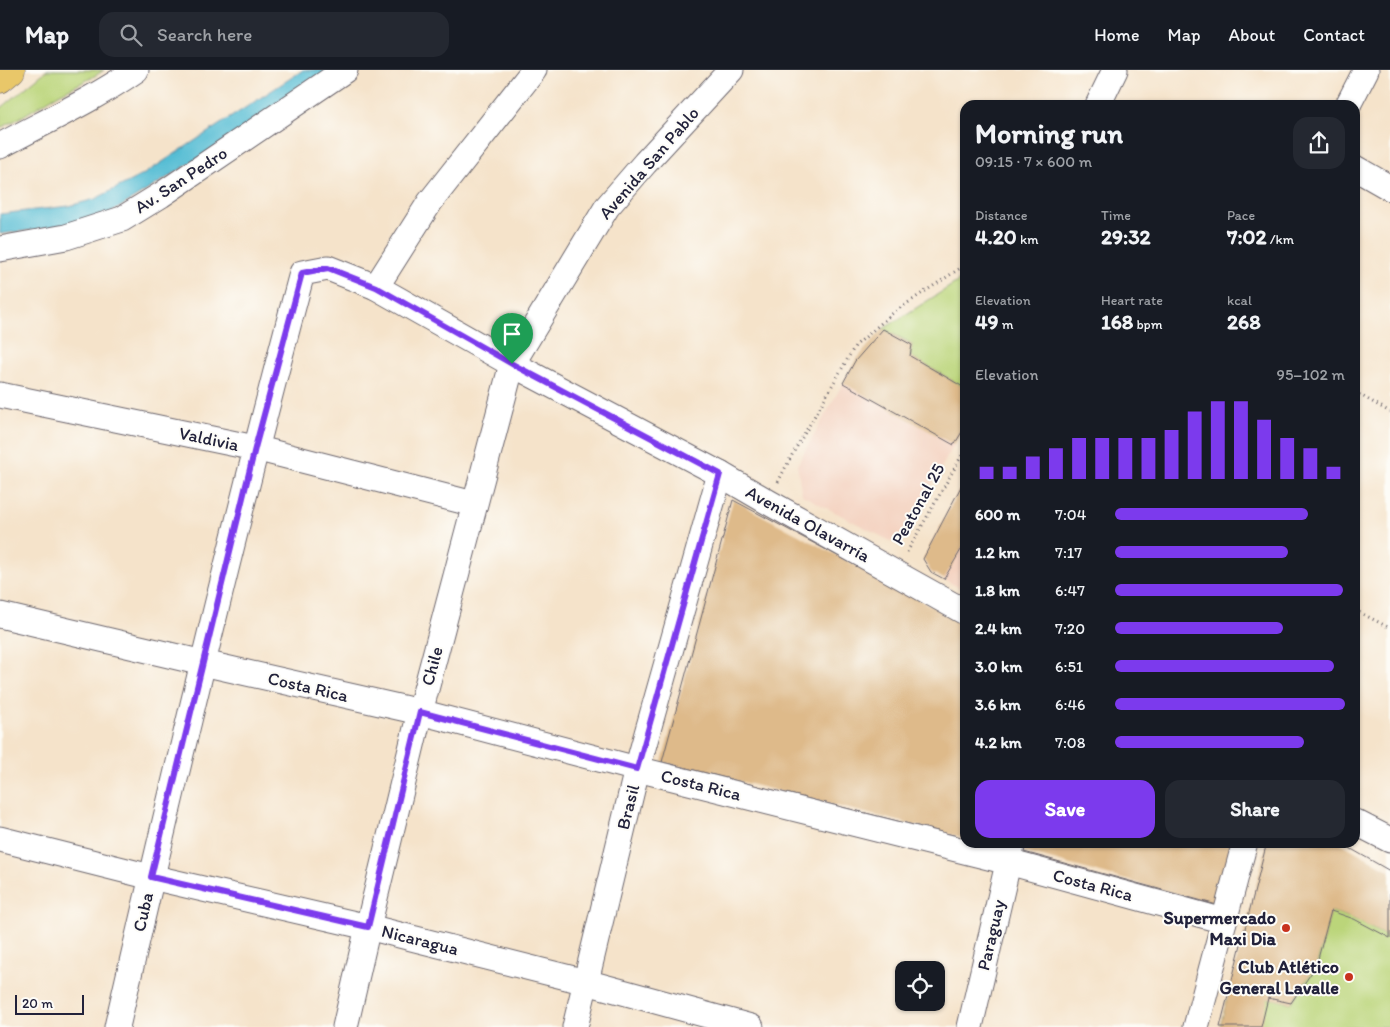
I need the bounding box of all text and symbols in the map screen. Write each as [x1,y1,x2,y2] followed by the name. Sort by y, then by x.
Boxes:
[99,12,449,57] search box
[25,20,69,49] text: Map
[117,21,145,49] icon: search
[157,23,252,46] text: Search here
[1094,24,1140,46] text: Home
[1168,24,1201,46] text: Map
[1229,24,1275,46] text: About
[1303,24,1365,46] text: Contact
[594,102,704,224] street label: Avenida San Pablo
[975,116,1123,150] text: Morning run
[1293,117,1345,169] button: share
[131,142,231,218] street label: Av. San Pedro
[975,152,1092,171] text: 09:15 · 7 × 600 m
[975,207,1027,224] text: Distance
[1101,207,1131,224] text: Time
[1227,207,1255,224] text: Pace
[975,224,1017,249] text: 4.20
[1101,224,1151,249] text: 29:32
[1227,224,1267,249] text: 7:02
[1017,231,1038,248] text: km
[1267,231,1294,248] text: /km
[975,292,1031,309] text: Elevation
[1101,292,1163,309] text: Heart rate
[1227,292,1252,309] text: kcal
[975,309,999,334] text: 49
[1101,309,1133,334] text: 168
[1227,309,1261,334] text: 268
[491,313,533,364] pin
[999,316,1014,333] text: m
[1133,316,1163,333] text: bpm
[498,320,526,348] icon: arrive
[975,365,1039,384] text: Elevation
[1277,365,1345,384] text: 95–102 m
[177,422,242,456] street label: Valdivia
[887,459,949,549] street label: Peatonal 25
[742,481,874,568] street label: Avenida Olavarría
[975,505,1020,524] text: 600 m
[1055,505,1086,524] text: 7:04
[975,543,1020,562] text: 1.2 km
[1055,543,1082,562] text: 7:17
[975,581,1020,600] text: 1.8 km
[1055,581,1085,600] text: 6:47
[975,619,1022,638] text: 2.4 km
[1055,619,1085,638] text: 7:20
[416,644,448,688] street label: Chile
[975,657,1022,676] text: 3.0 km
[1055,657,1083,676] text: 6:51
[266,667,351,707] street label: Costa Rica
[975,695,1021,714] text: 3.6 km
[1055,695,1085,714] text: 6:46
[975,733,1022,752] text: 4.2 km
[1055,733,1085,752] text: 7:08
[659,764,744,806] street label: Costa Rica
[975,780,1155,838] button: Save
[1165,780,1345,838] button: Share
[612,782,644,832] street label: Brasil
[1051,864,1136,906] street label: Costa Rica
[128,890,158,934] street label: Cuba
[972,897,1010,973] street label: Paraguay
[1164,907,1277,950] place label: Supermercado Maxi Dia
[379,920,461,960] street label: Nicaragua
[1280,922,1292,934] marker: Supermercado Maxi Dia
[1220,956,1339,999] place label: Club Atlético General Lavalle
[895,961,945,1011] map controls
[895,961,945,1011] button: locate
[1343,971,1355,983] marker: Club Atlético General Lavalle
[15,992,84,1015] scale bar
[22,995,53,1012] text: 20 m

